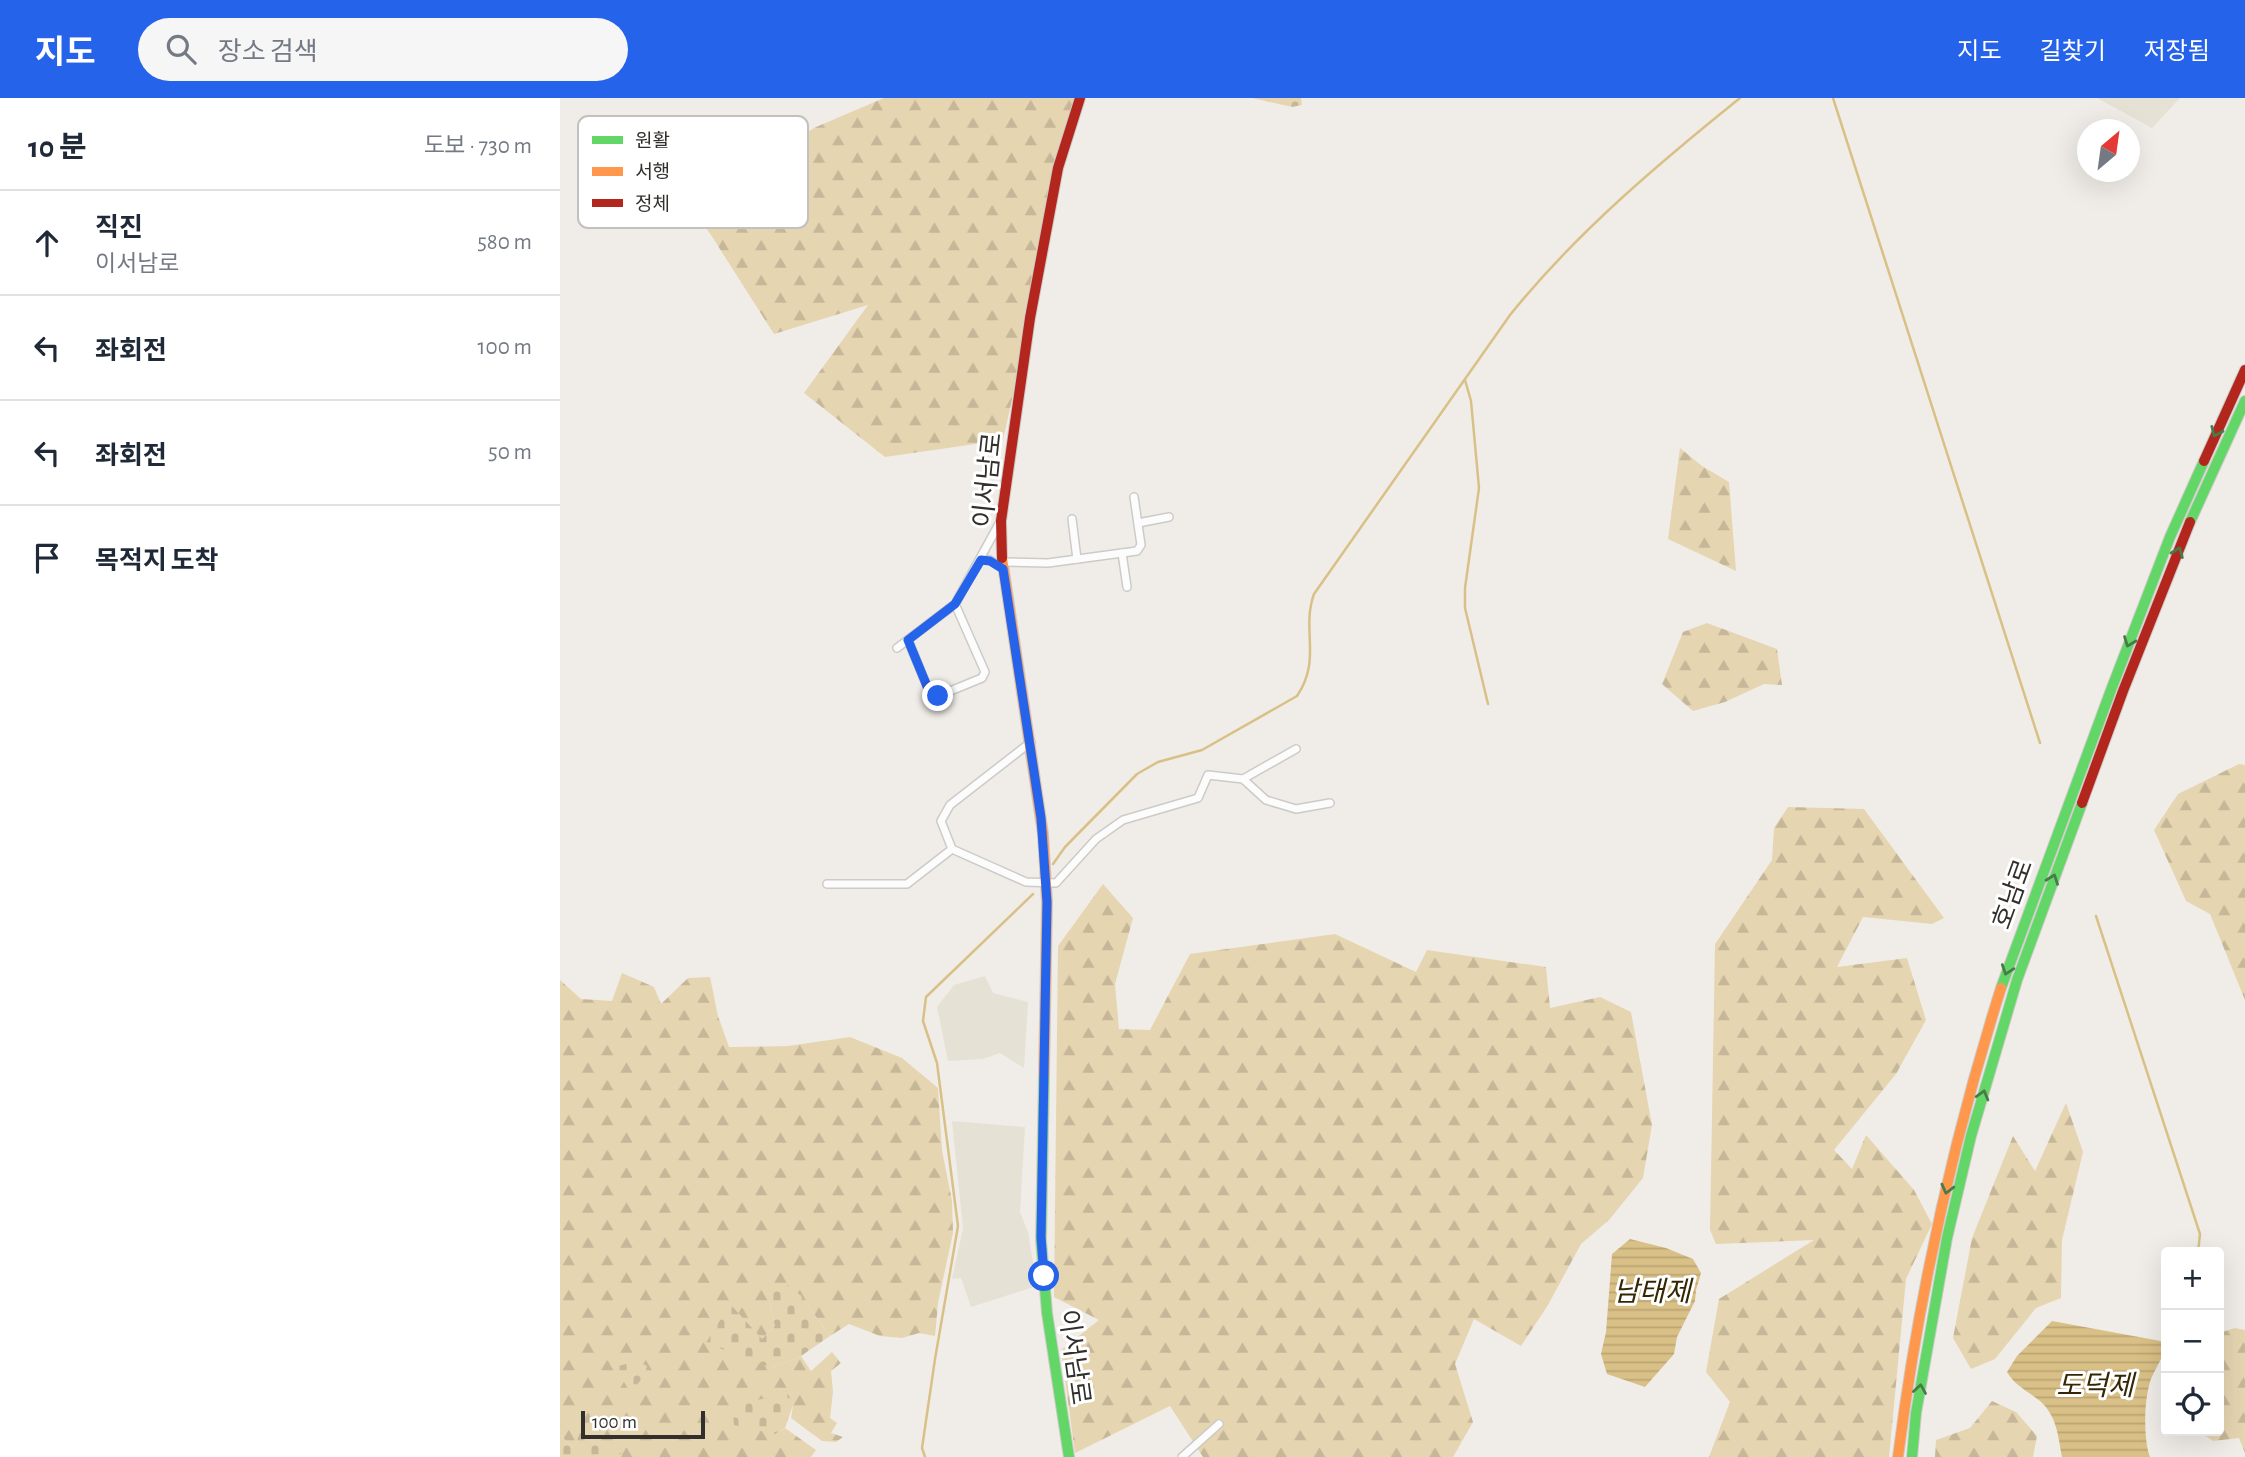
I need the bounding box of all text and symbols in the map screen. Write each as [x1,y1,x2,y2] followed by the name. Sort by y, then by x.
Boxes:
[138,18,628,81] search box
[162,30,200,68] icon: search
[35,37,96,70] text: 지도
[218,39,318,65] text: 장소 검색
[1957,40,2002,64] text: 지도
[2040,40,2106,64] text: 길찾기
[2144,40,2210,64] text: 저장됨
[578,116,808,228] legend
[2077,119,2140,182] north arrow
[635,130,670,151] text: 원활
[28,133,87,163] text: 10 분
[423,135,532,158] text: 도보 · 730 m
[635,162,670,182] text: 서행
[635,194,670,214] text: 정체
[95,215,143,241] text: 직진
[28,224,66,262] icon: ahead
[477,231,532,254] text: 580 m
[95,253,180,276] text: 이서남로
[28,329,66,367] icon: left
[478,336,532,359] text: 100 m
[95,338,167,364] text: 좌회전
[2210,425,2224,437] one-way arrow
[969,431,1006,529] street label: 이서남로
[28,434,66,472] icon: left
[488,441,532,464] text: 50 m
[95,443,167,469] text: 좌회전
[28,539,66,577] icon: arrive
[2170,547,2184,559] one-way arrow
[95,548,219,574] text: 목적지 도착
[2124,635,2138,647] one-way arrow
[922,680,953,711] route end
[1988,856,2037,933] street label: 호남로
[2045,873,2059,885] one-way arrow
[2001,964,2015,976] one-way arrow
[1974,1089,1989,1101] one-way arrow
[1941,1183,1955,1195] one-way arrow
[2161,1247,2224,1436] map controls
[2161,1247,2224,1310] button: +
[1028,1260,1059,1291] route start
[1613,1277,1694,1307] water label: 남태제
[1054,1308,1095,1406] street label: 이서남로
[2161,1310,2224,1373] button: −
[2056,1371,2137,1401] water label: 도덕제
[2161,1373,2224,1436] button: locate
[1912,1383,1927,1395] one-way arrow
[581,1408,705,1440] scale bar
[592,1413,637,1432] text: 100 m

